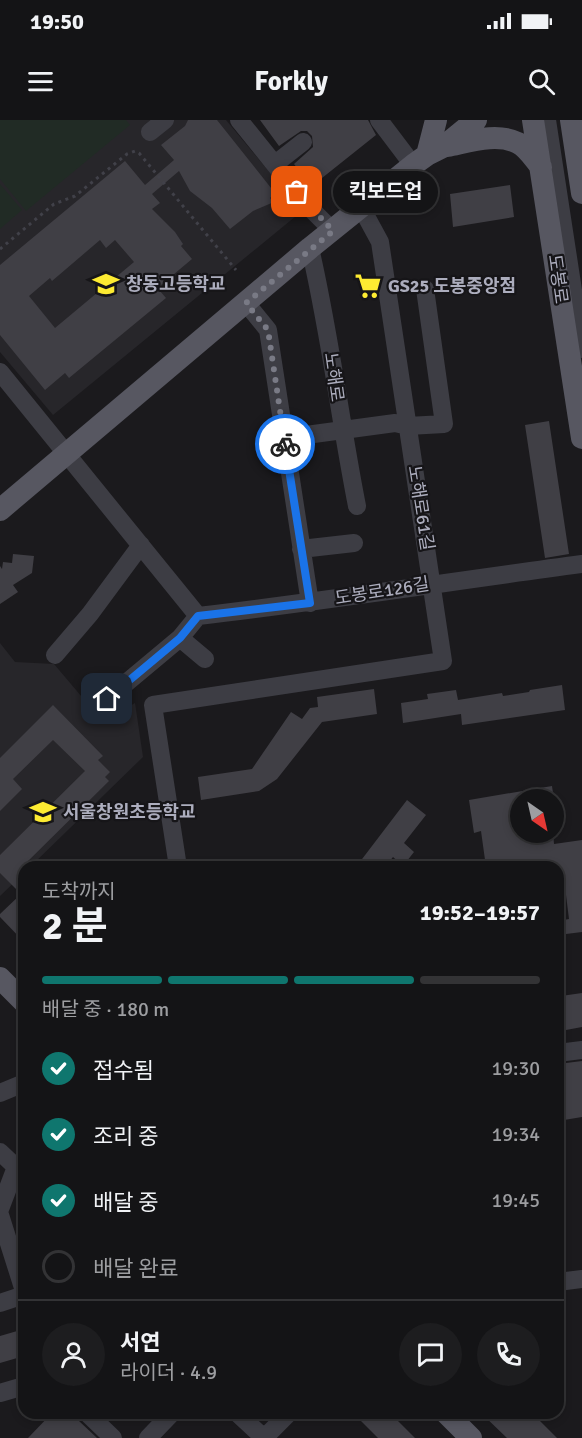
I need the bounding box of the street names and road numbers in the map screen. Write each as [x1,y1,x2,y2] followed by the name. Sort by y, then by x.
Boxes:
[544,253,572,305] street label: 도봉로
[320,351,348,403] street label: 노해로
[403,464,439,552] street label: 노해로61길
[333,573,431,609] street label: 도봉로126길

